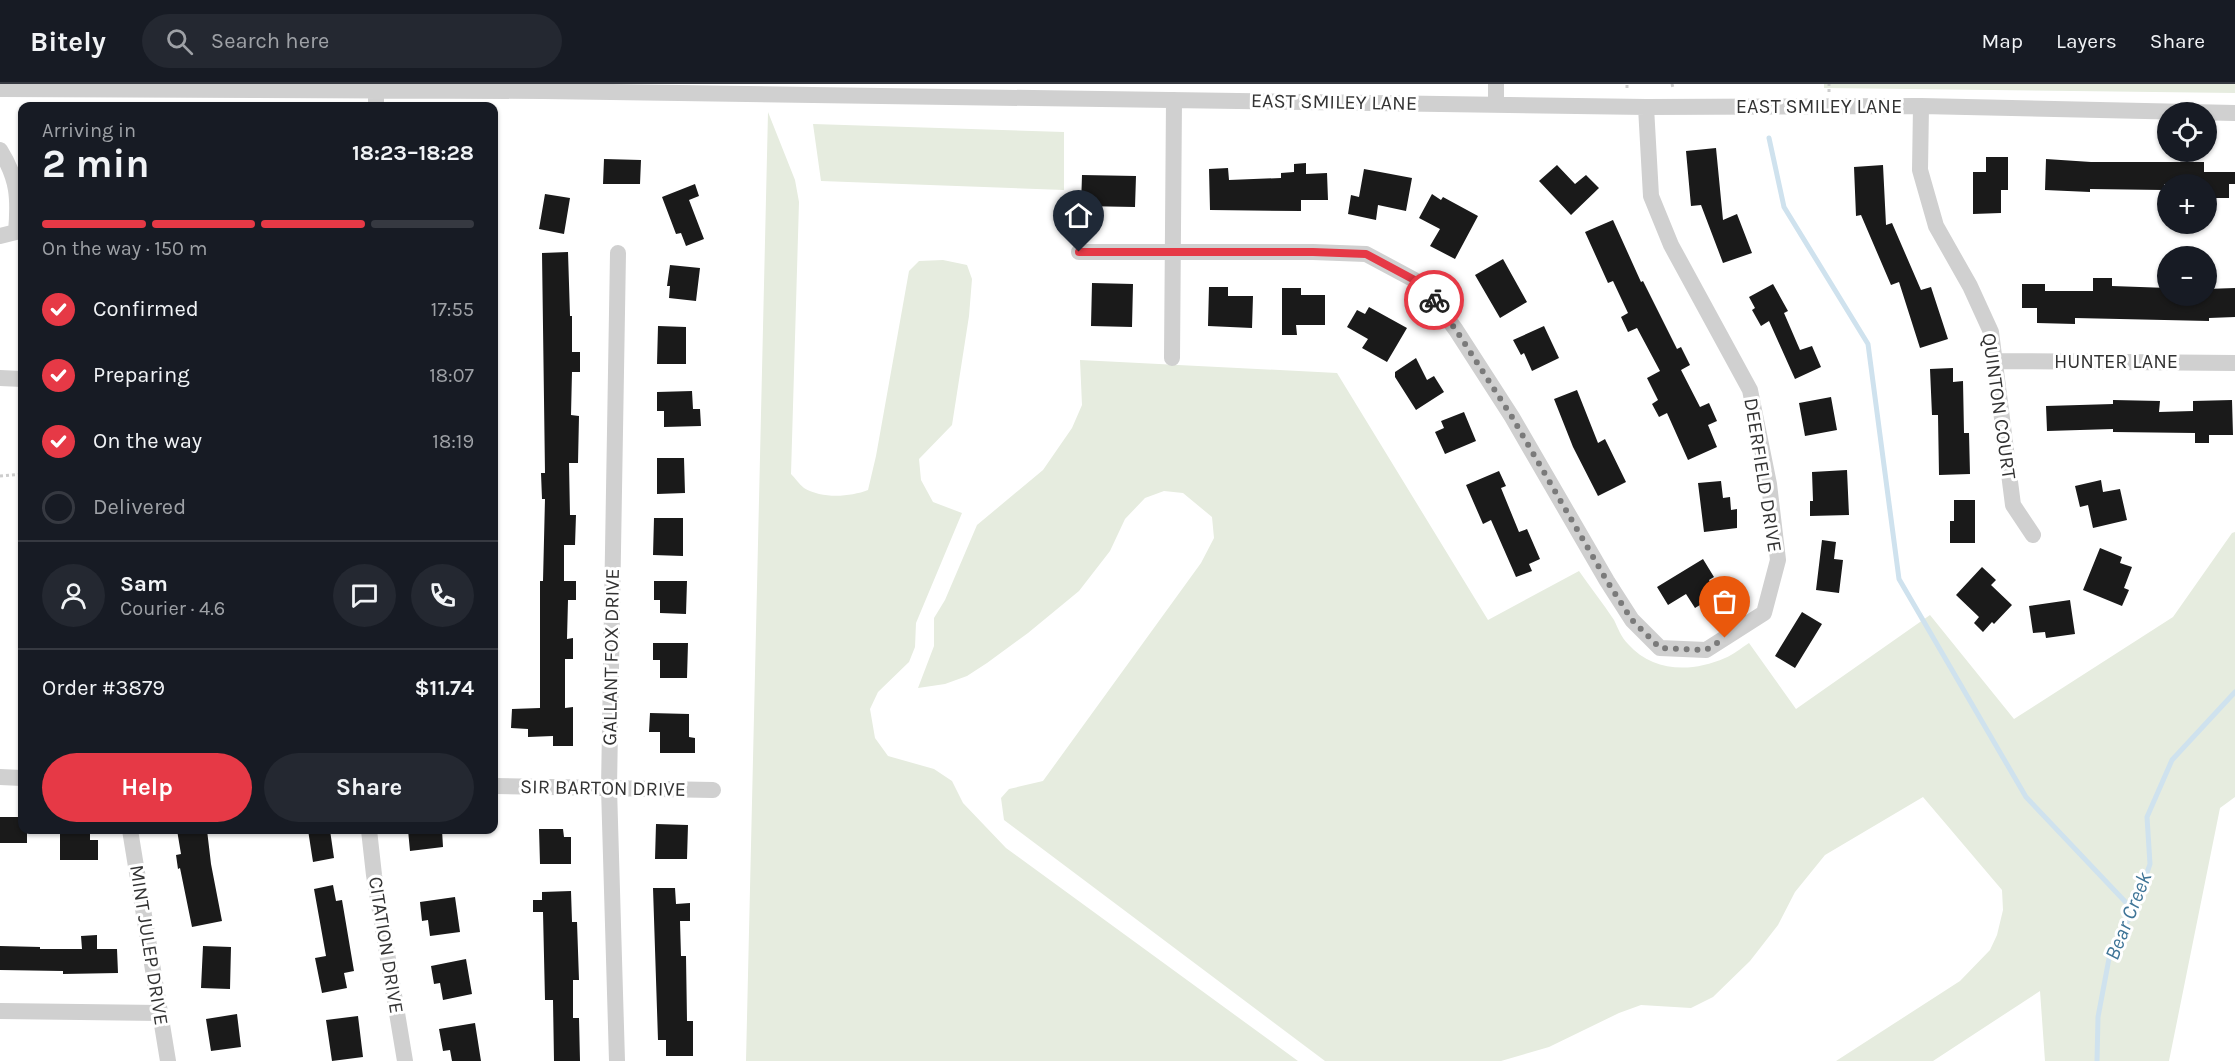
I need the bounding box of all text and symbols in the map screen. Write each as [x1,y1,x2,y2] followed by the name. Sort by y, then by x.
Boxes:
[142,14,562,68] search box
[30,25,106,58] text: Bitely
[163,25,196,58] icon: search
[211,28,329,54] text: Search here
[1981,29,2023,53] text: Map
[2056,29,2117,53] text: Layers
[2150,29,2205,53] text: Share
[1251,89,1417,115] street label: EAST SMILEY LANE
[1736,95,1902,118] street label: EAST SMILEY LANE
[2157,102,2217,306] map controls
[2157,102,2217,162] button: locate
[42,119,136,142] text: Arriving in
[352,140,474,166] text: 18:23–18:28
[42,141,150,187] text: 2 min
[2157,174,2217,234] button: +
[1053,190,1104,252] pin
[1062,199,1095,232] icon: home
[42,237,207,260] text: On the way · 150 m
[2157,246,2217,306] button: −
[1404,270,1464,330] courier
[1418,284,1451,317] icon: bike
[42,293,75,326] icon: check
[93,296,199,322] text: Confirmed
[431,298,474,321] text: 17:55
[1977,332,2021,480] street label: QUINTON COURT
[2054,350,2178,373] street label: HUNTER LANE
[42,359,75,392] icon: check
[93,362,190,388] text: Preparing
[429,364,474,387] text: 18:07
[1739,396,1787,554] street label: DEERFIELD DRIVE
[42,425,75,458] icon: check
[93,428,202,454] text: On the way
[432,430,474,453] text: 18:19
[93,494,186,520] text: Delivered
[42,564,105,627] button: person
[333,564,396,627] button: chat
[411,564,474,627] button: phone
[598,568,624,746] street label: GALLANT FOX DRIVE
[120,571,168,597] text: Sam
[1699,576,1750,638] pin
[1708,585,1741,618] icon: bag
[120,597,225,620] text: Courier · 4.6
[42,675,165,701] text: Order #3879
[414,675,474,701] text: $11.74
[42,753,252,822] button: Help
[264,753,474,822] button: Share
[520,775,686,801] street label: SIR BARTON DRIVE
[125,863,173,1027] street label: MINT JULEP DRIVE
[2100,868,2157,963] water label: Bear Creek
[364,875,408,1015] street label: CITATION DRIVE

